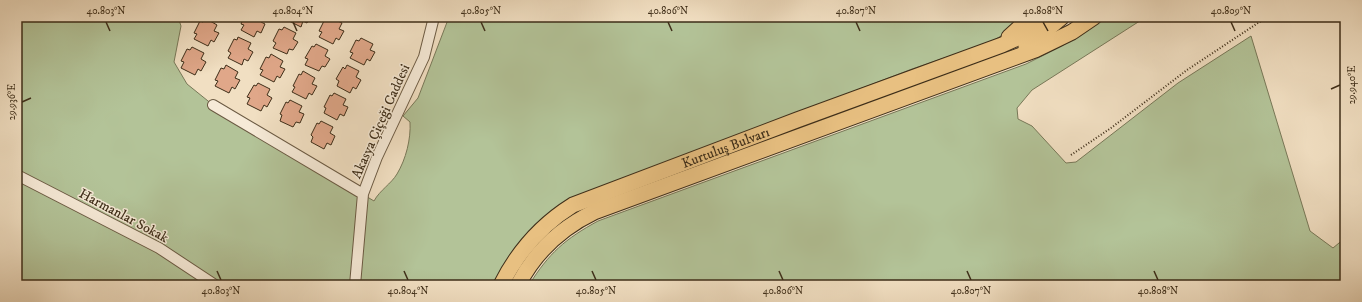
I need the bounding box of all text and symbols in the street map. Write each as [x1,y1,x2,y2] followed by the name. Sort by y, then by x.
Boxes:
[86,5,126,17] text: 40.803°N
[272,5,314,17] text: 40.804°N
[461,5,501,17] text: 40.805°N
[648,5,688,17] text: 40.806°N
[836,5,876,17] text: 40.807°N
[1023,5,1063,17] text: 40.808°N
[1211,5,1251,17] text: 40.809°N
[348,61,414,181] street label: Akasya Çiçeği Caddesi
[1346,66,1358,104] text: 29.940°E
[6,84,18,120] text: 29.936°E
[679,123,772,173] street label: Kurtuluş Bulvarı
[76,185,172,247] street label: Harmanlar Sokak
[201,285,241,297] text: 40.803°N
[387,285,429,297] text: 40.804°N
[576,285,616,297] text: 40.805°N
[763,285,803,297] text: 40.806°N
[951,285,991,297] text: 40.807°N
[1138,285,1178,297] text: 40.808°N

